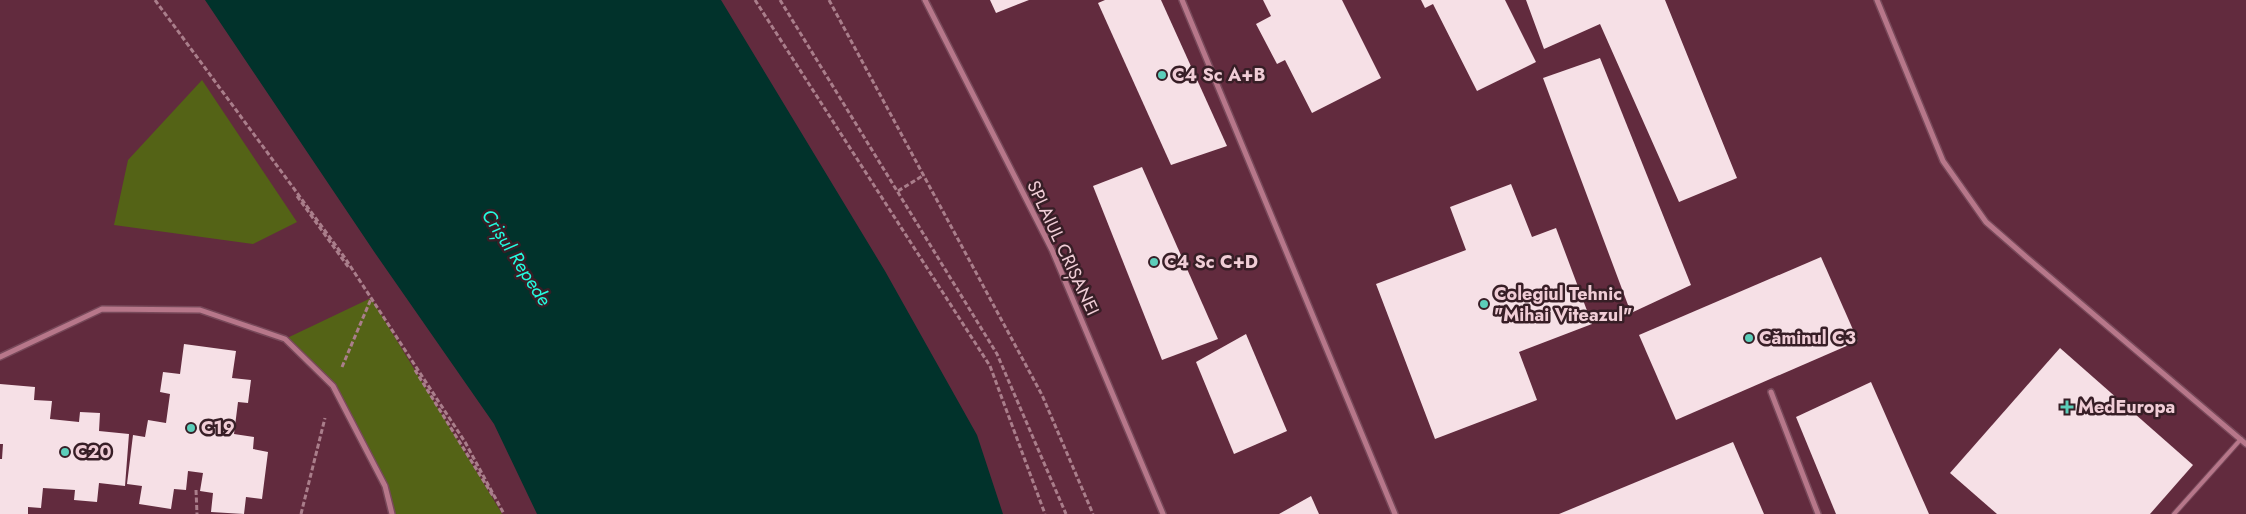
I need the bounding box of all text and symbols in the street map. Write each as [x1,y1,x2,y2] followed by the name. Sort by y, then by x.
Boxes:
[1172,62,1265,88] place label: C4 Sc A+B
[1156,69,1168,81] marker: C4 Sc A+B
[1020,176,1106,320] street label: SPLAIUL CRIȘANEI
[475,204,558,311] water label: Crișul Repede
[1164,249,1258,275] place label: C4 Sc C+D
[1148,256,1160,268] marker: C4 Sc C+D
[1494,281,1632,328] place label: Colegiul Tehnic "Mihai Viteazul"
[1478,298,1490,310] marker: Colegiul Tehnic "Mihai Viteazul"
[1759,325,1856,351] place label: Căminul C3
[1743,332,1755,344] marker: Căminul C3
[2078,394,2175,420] place label: MedEuropa
[2060,400,2074,414] marker: MedEuropa
[201,415,235,441] place label: C19
[185,422,197,434] marker: C19
[75,439,111,465] place label: C20
[59,446,71,458] marker: C20

